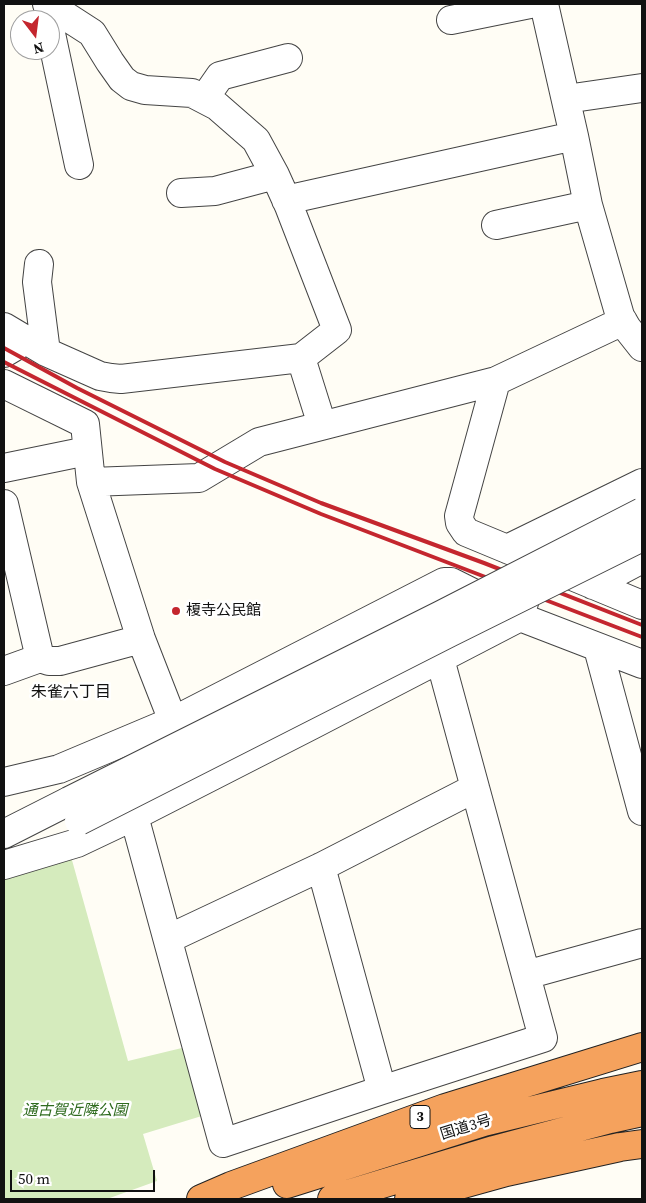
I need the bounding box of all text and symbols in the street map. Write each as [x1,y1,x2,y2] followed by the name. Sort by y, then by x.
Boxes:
[10,10,60,60] north arrow
[31,38,46,60] text: N
[186,602,261,620] place label: 榎寺公民館
[170,605,182,617] marker: 榎寺公民館
[31,683,111,703] district label: 朱雀六丁目
[23,1102,127,1120] park label: 通古賀近隣公園
[410,1106,430,1128] road number: 3
[438,1112,494,1144] street label: 国道3号
[12,1160,158,1192] scale bar
[18,1168,50,1189] text: 50 m

